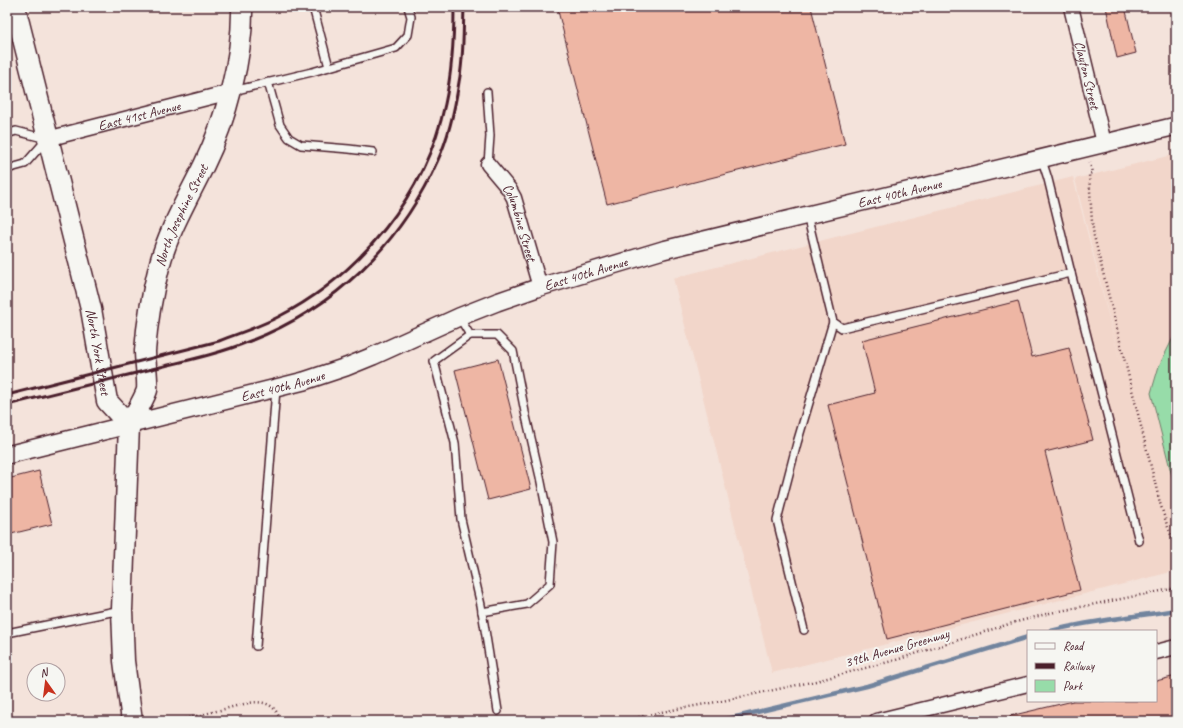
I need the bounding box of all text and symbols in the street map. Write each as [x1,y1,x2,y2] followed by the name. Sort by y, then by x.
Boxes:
[1071,39,1104,112] street label: Clayton Street
[96,96,183,134] street label: East 41st Avenue
[151,160,212,268] street label: North Josephine Street
[856,174,944,211] street label: East 40th Avenue
[499,180,541,265] street label: Columbine Street
[542,252,630,294] street label: East 40th Avenue
[83,307,115,398] street label: North York Street
[239,366,328,405] street label: East 40th Avenue
[843,625,952,671] street label: 39th Avenue Greenway
[1027,630,1157,702] legend
[1063,638,1085,654] text: Road
[1063,658,1095,674] text: Railway
[26,662,66,702] north arrow
[39,664,51,680] text: N
[1063,678,1084,694] text: Park

